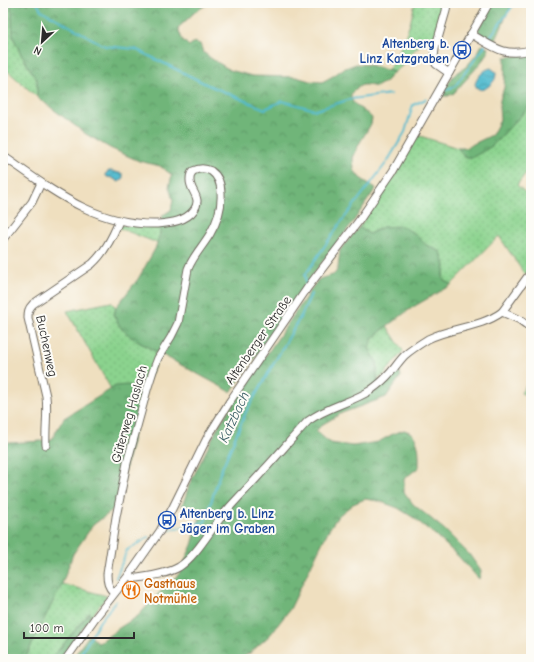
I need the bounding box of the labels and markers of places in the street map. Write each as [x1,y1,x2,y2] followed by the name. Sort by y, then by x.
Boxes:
[360,36,449,66] place label: Altenberg b. Linz Katzgraben
[452,40,472,60] bus stop icon: Altenberg b. Linz Katzgraben
[180,506,275,536] place label: Altenberg b. Linz Jäger im Graben
[157,510,177,530] bus stop icon: Altenberg b. Linz Jäger im Graben
[144,576,197,606] place label: Gasthaus Notmühle
[121,580,141,600] restaurant icon: Gasthaus Notmühle

